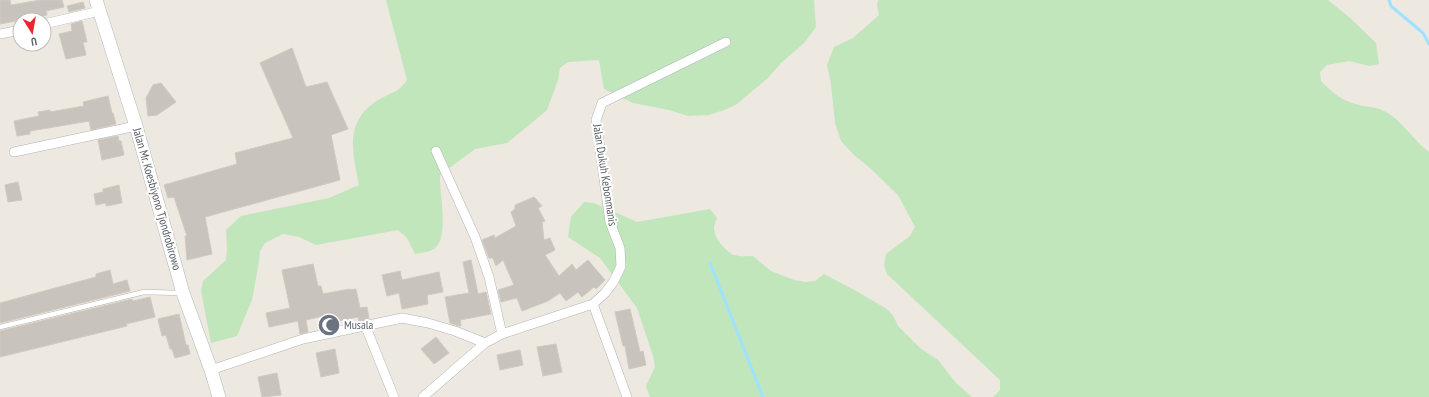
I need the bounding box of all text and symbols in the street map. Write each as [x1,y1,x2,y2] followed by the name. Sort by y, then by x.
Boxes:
[12,12,52,52] north arrow
[29,34,38,49] text: U
[590,122,621,227] street label: Jalan Dukuh Kebonmanis
[130,125,185,272] street label: Jalan Mr. Koesbiyono Tjondrobirowo
[316,312,342,338] mosque icon: Musala
[344,317,374,332] place label: Musala

